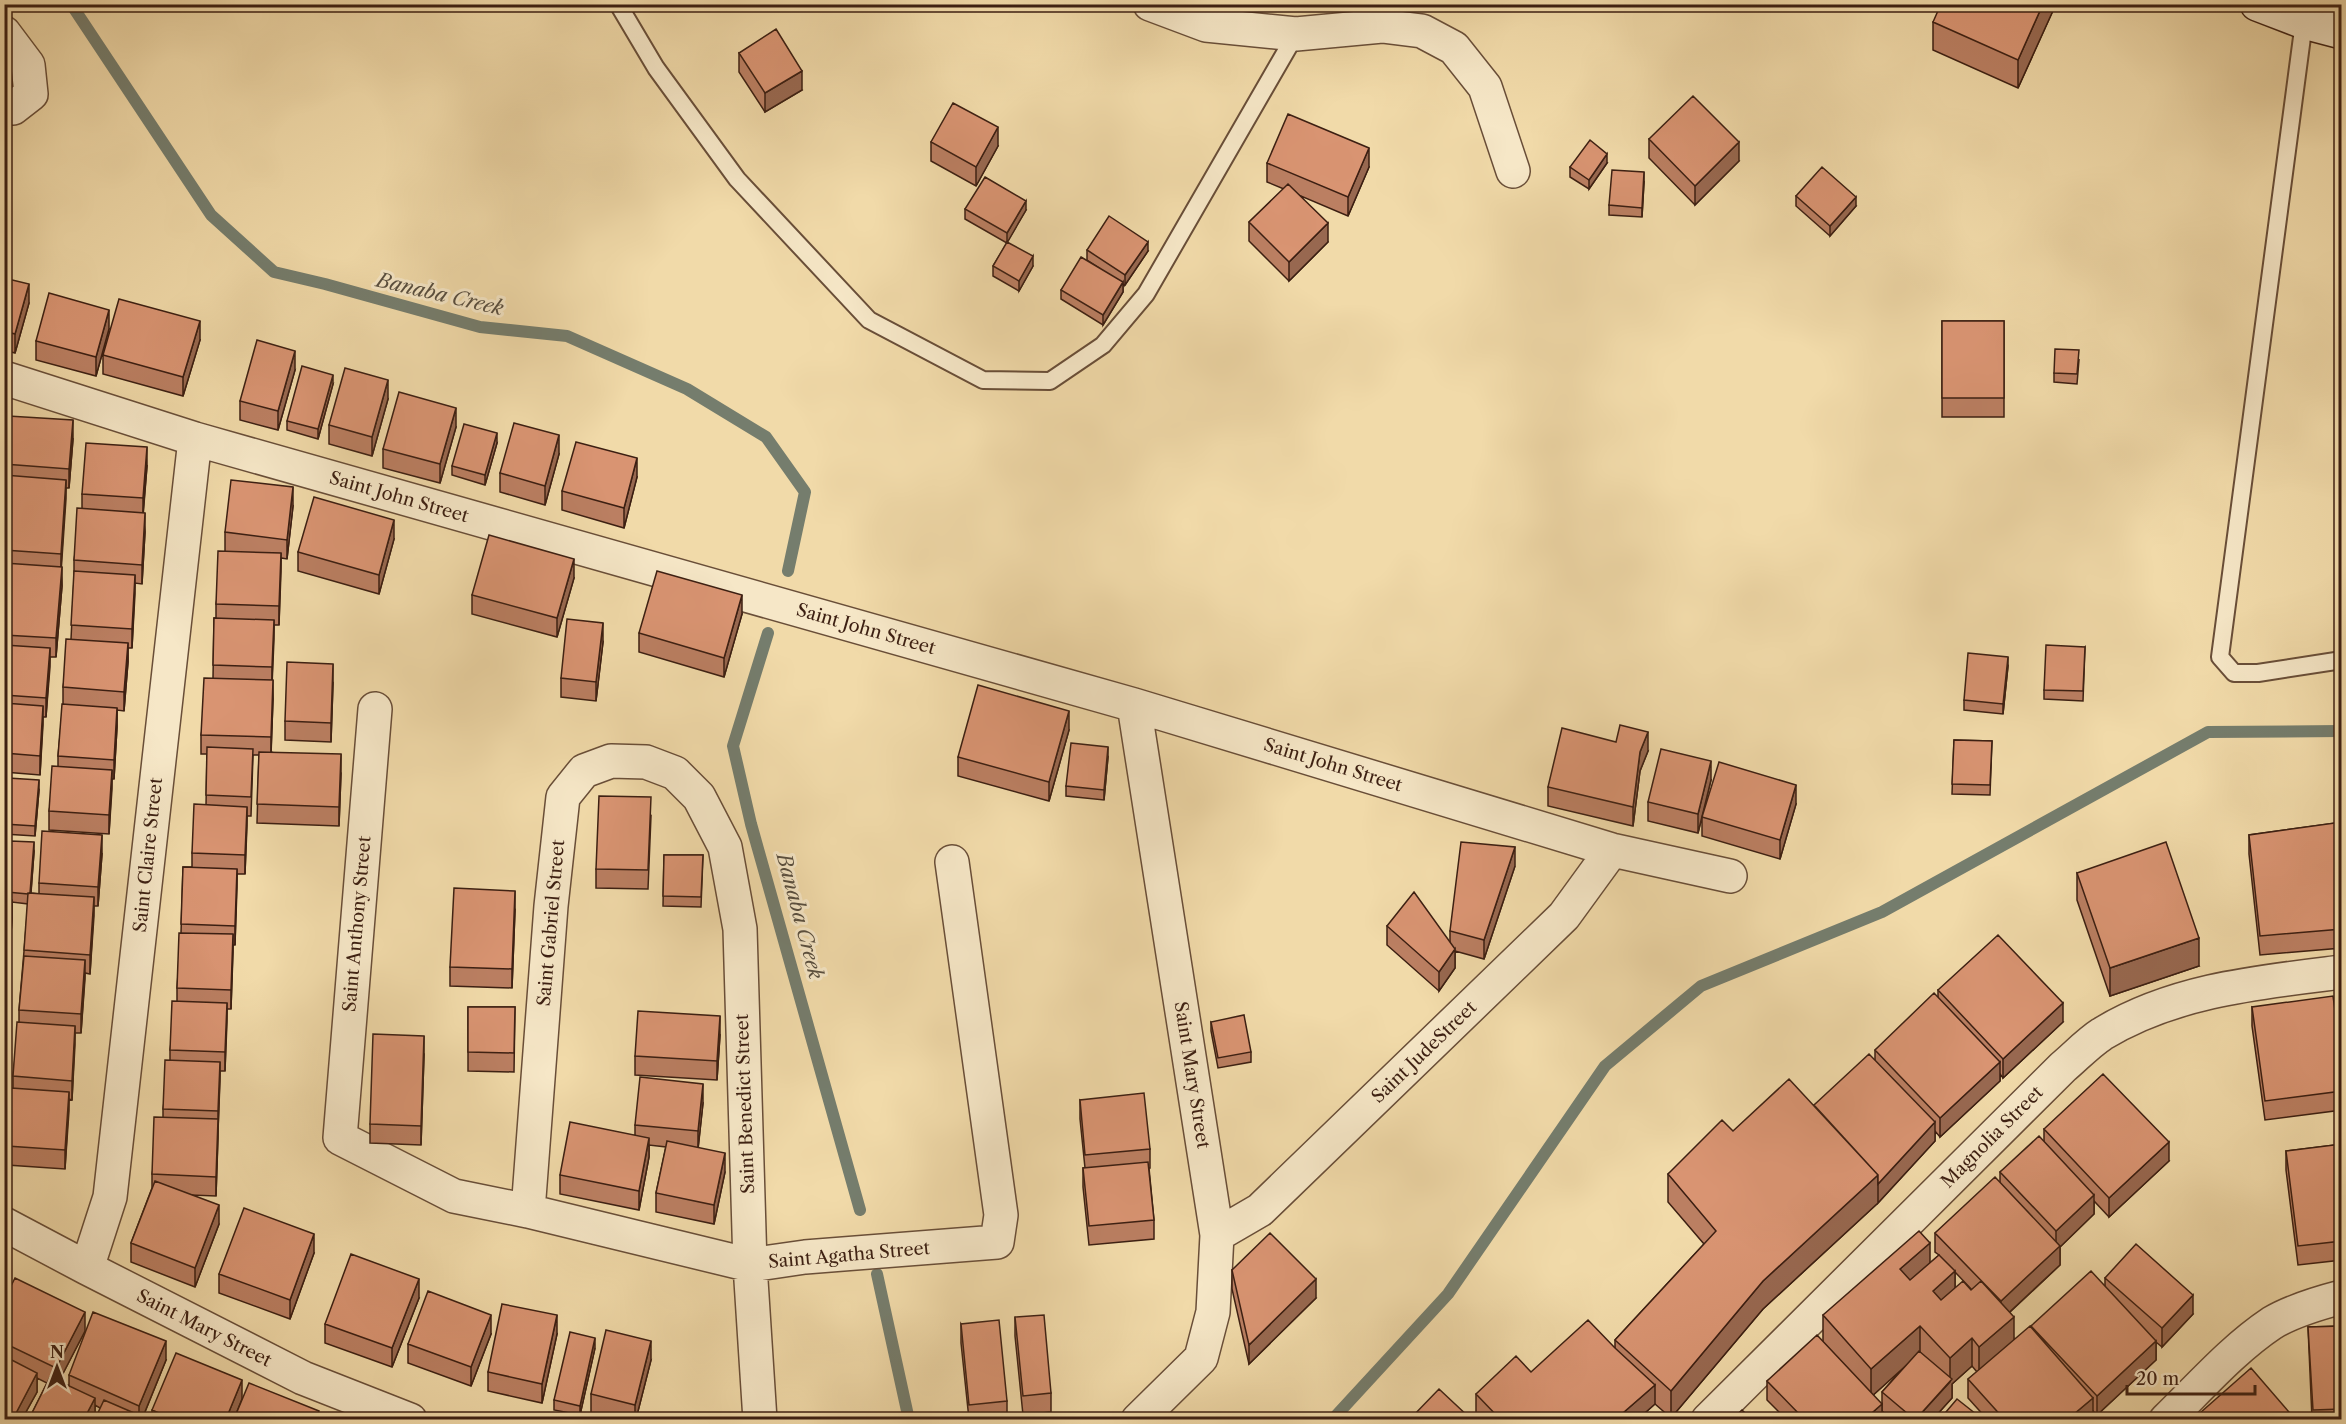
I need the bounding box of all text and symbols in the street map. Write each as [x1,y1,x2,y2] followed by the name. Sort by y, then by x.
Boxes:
[372,267,506,320] water label: Banaba Creek
[327,467,472,528] street label: Saint John Street
[794,599,939,660] street label: Saint John Street
[1261,733,1405,797] street label: Saint John Street
[129,776,167,933] street label: Saint Claire Street
[338,834,376,1013] street label: Saint Anthony Street
[533,838,569,1007] street label: Saint Gabriel Street
[771,848,829,982] water label: Banaba Creek
[1367,996,1482,1108] street label: Saint JudeStreet
[1170,1000,1215,1151] street label: Saint Mary Street
[731,1013,759,1194] street label: Saint Benedict Street
[1936,1081,2048,1193] street label: Magnolia Street
[767,1237,931,1273] street label: Saint Agatha Street
[133,1284,276,1372] street label: Saint Mary Street
[27,1337,87,1397] north arrow
[50,1342,64,1362] text: N
[2127,1358,2254,1396] scale bar
[2136,1368,2180,1390] text: 20 m

